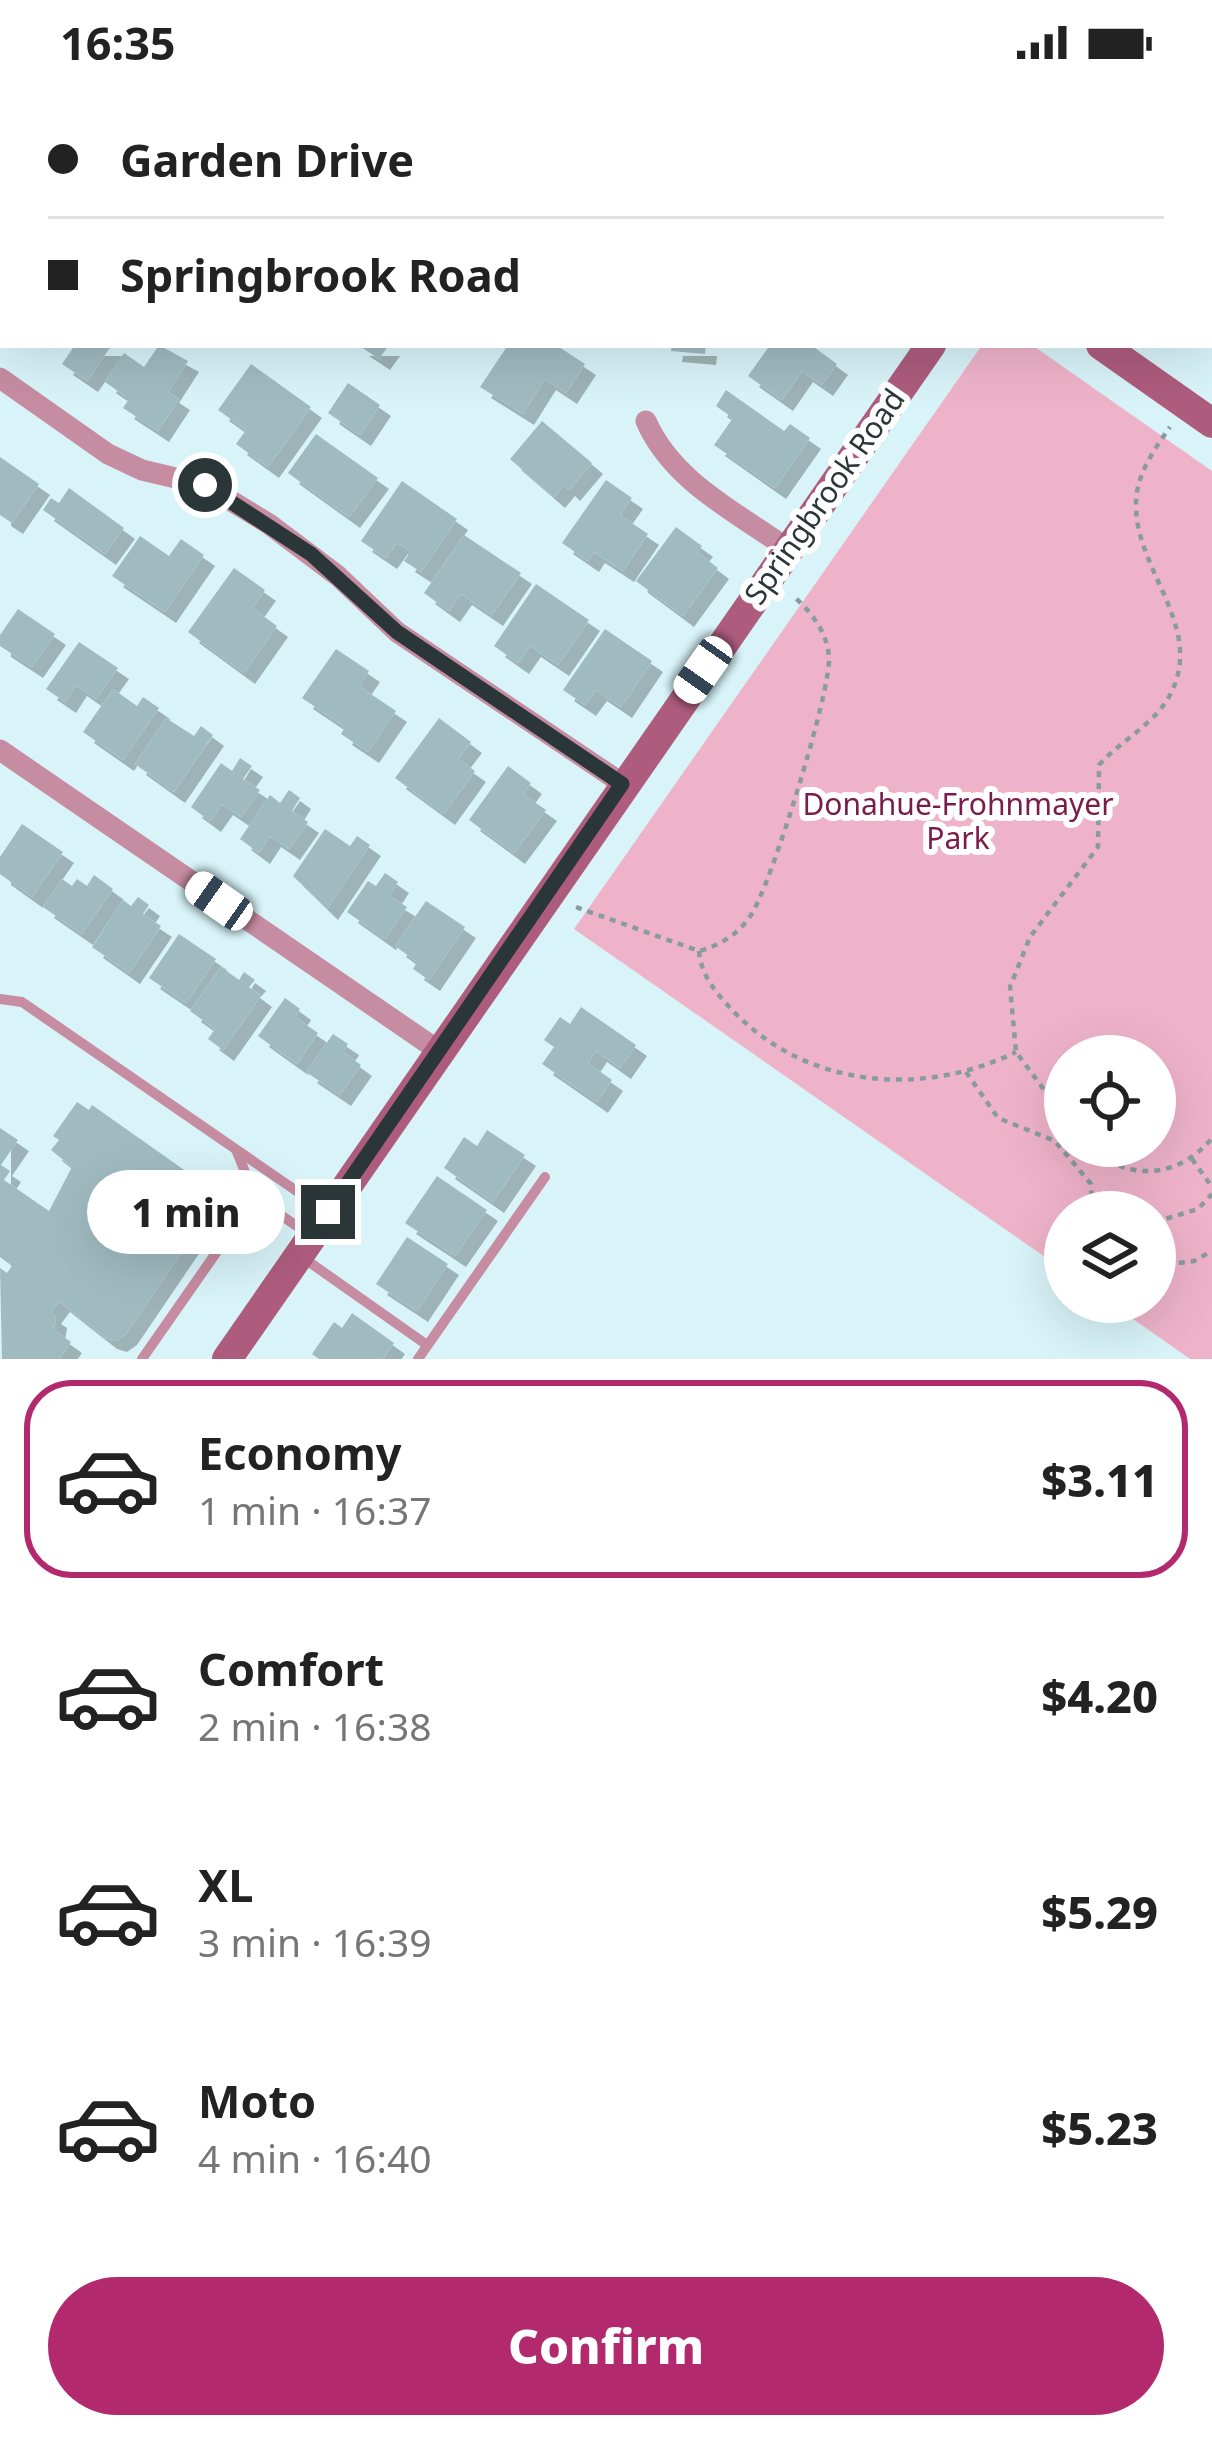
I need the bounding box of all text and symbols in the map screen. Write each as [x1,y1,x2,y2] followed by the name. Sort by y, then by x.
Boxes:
[60,12,176,73] text: 16:35
[120,129,414,190] text: Garden Drive
[120,244,521,305] text: Springbrook Road
[734,380,914,612] street label: Springbrook Road
[178,458,232,512] route start
[668,630,738,710] car
[802,783,1114,858] park label: Donahue-Frohnmayer Park
[179,866,259,936] car
[1044,1035,1176,1323] map controls
[1044,1035,1176,1167] button: locate
[88,1170,286,1254] callout: 1 min
[132,1185,240,1238] text: 1 min
[301,1185,355,1239] route end
[1044,1191,1176,1323] button: layers
[198,1422,402,1483] text: Economy
[54,1425,162,1533] icon: car
[1041,1449,1158,1510] text: $3.11
[198,1483,432,1536] text: 1 min · 16:37
[198,1638,384,1699] text: Comfort
[54,1641,162,1749] icon: car
[1041,1665,1158,1726] text: $4.20
[198,1699,432,1752] text: 2 min · 16:38
[198,1854,253,1915] text: XL
[54,1857,162,1965] icon: car
[1041,1881,1158,1942] text: $5.29
[198,1915,432,1968] text: 3 min · 16:39
[198,2070,316,2131] text: Moto
[54,2073,162,2181] icon: car
[1041,2097,1158,2158] text: $5.23
[198,2131,432,2184] text: 4 min · 16:40
[48,2277,1164,2415] button: Confirm

